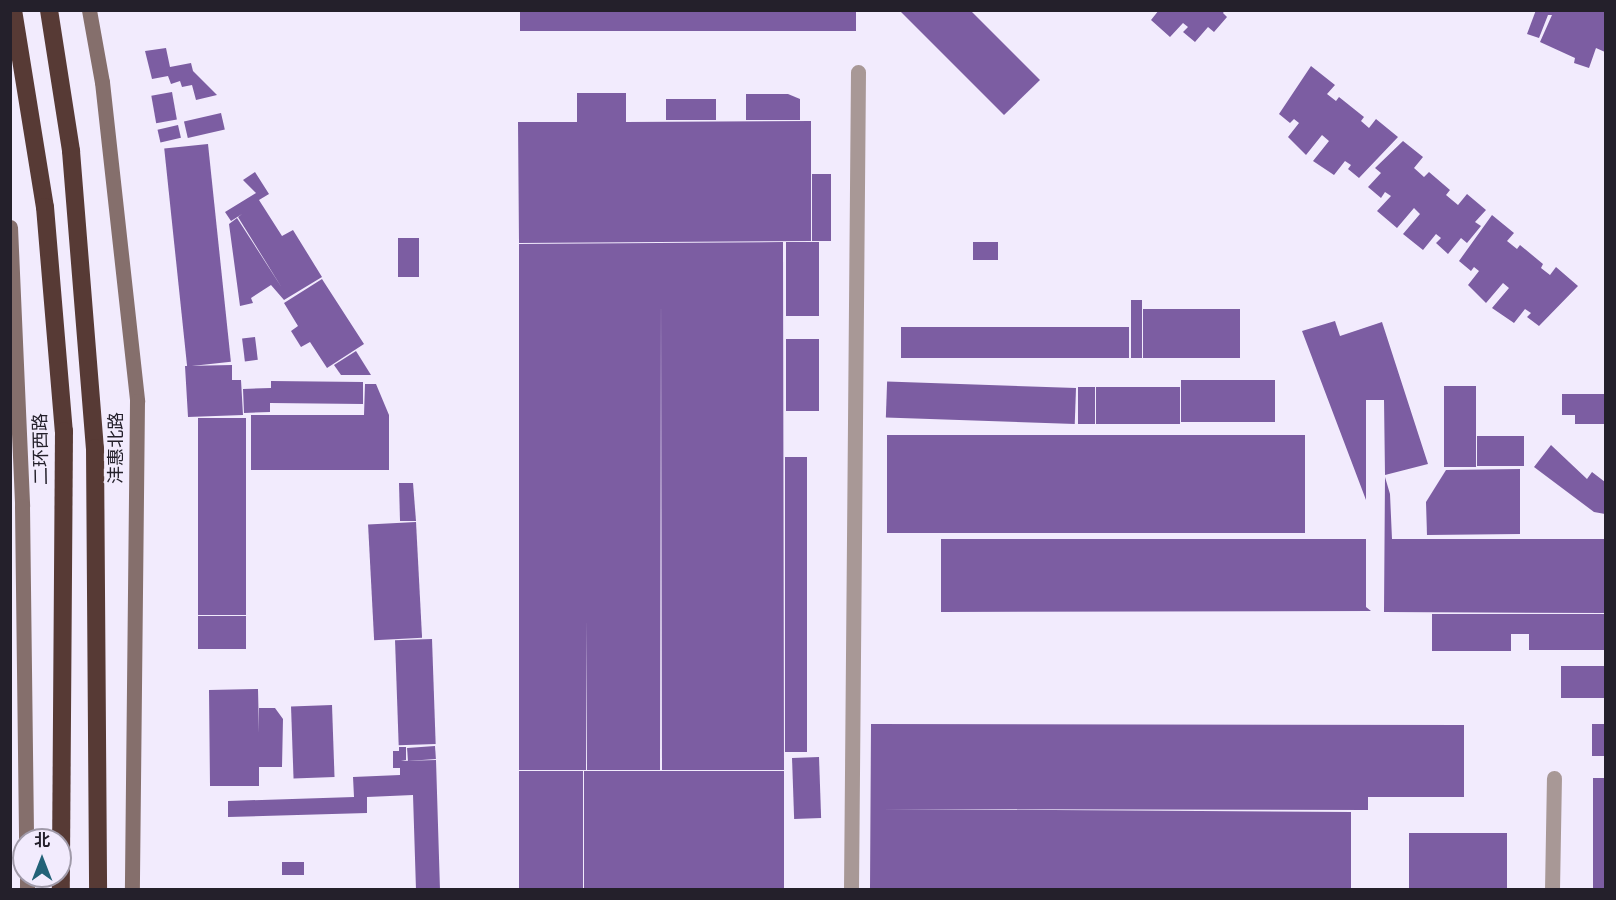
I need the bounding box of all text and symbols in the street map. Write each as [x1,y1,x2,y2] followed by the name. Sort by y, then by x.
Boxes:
[106,412,128,484] street label: 沣惠北路
[31,413,53,485] street label: 二环西路
[12,828,72,888] north arrow
[34,832,50,851] text: 北

